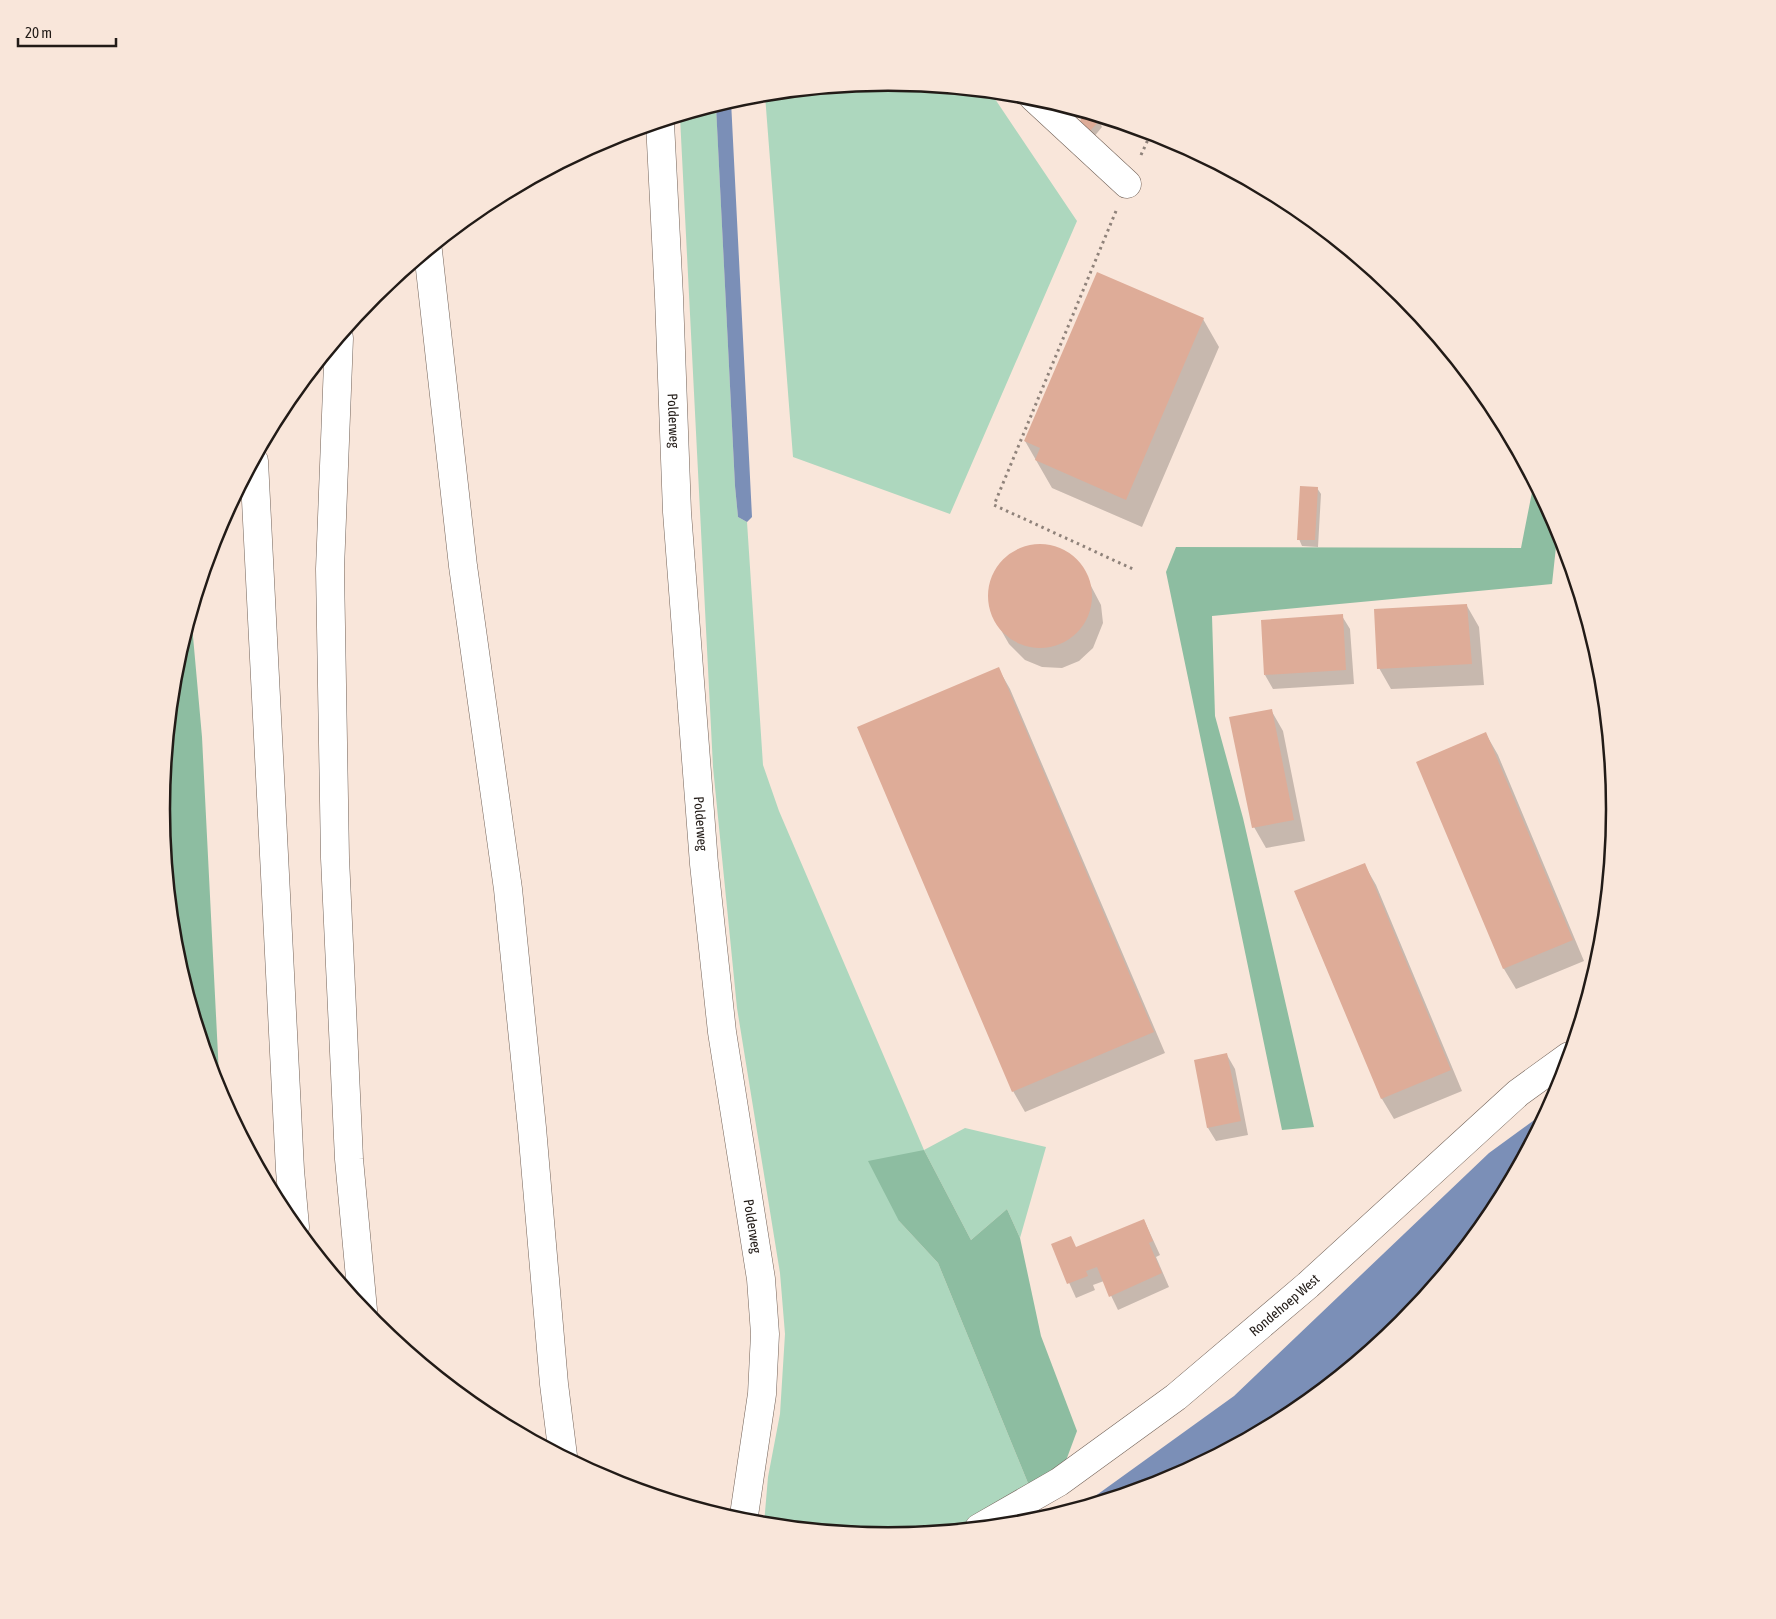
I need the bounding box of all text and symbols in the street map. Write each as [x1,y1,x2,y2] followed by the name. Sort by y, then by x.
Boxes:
[18,15,115,47] scale bar
[25,24,52,41] text: 20 m
[665,393,683,448] street label: Polderweg
[691,796,711,852] street label: Polderweg
[741,1198,765,1254] street label: Polderweg
[1246,1271,1323,1339] street label: Rondehoep West

